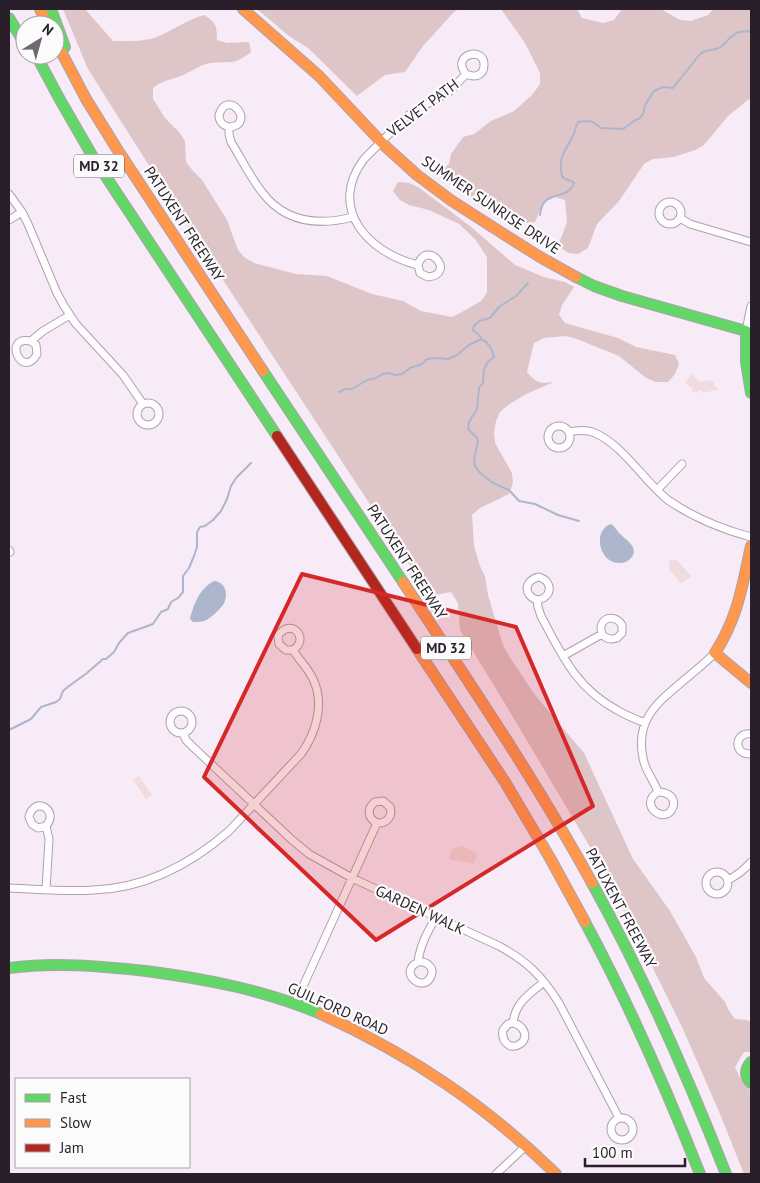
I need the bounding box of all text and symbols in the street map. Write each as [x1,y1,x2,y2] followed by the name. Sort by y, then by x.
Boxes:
[15,15,65,65] north arrow
[39,20,57,40] text: N
[382,75,462,141] street label: VELVET PATH
[418,151,564,258] street label: SUMMER SUNRISE DRIVE
[74,154,124,178] road number: MD 32
[140,163,229,285] street label: PATUXENT FREEWAY
[363,501,452,623] street label: PATUXENT FREEWAY
[421,636,471,660] road number: MD 32
[582,844,661,972] street label: PATUXENT FREEWAY
[373,881,468,938] street label: GARDEN WALK
[285,978,392,1039] street label: GUILFORD ROAD
[15,1078,190,1168] legend
[60,1088,87,1107] text: Fast
[60,1113,91,1132] text: Slow
[585,1136,685,1168] scale bar
[59,1138,84,1157] text: Jam
[592,1143,633,1162] text: 100 m

